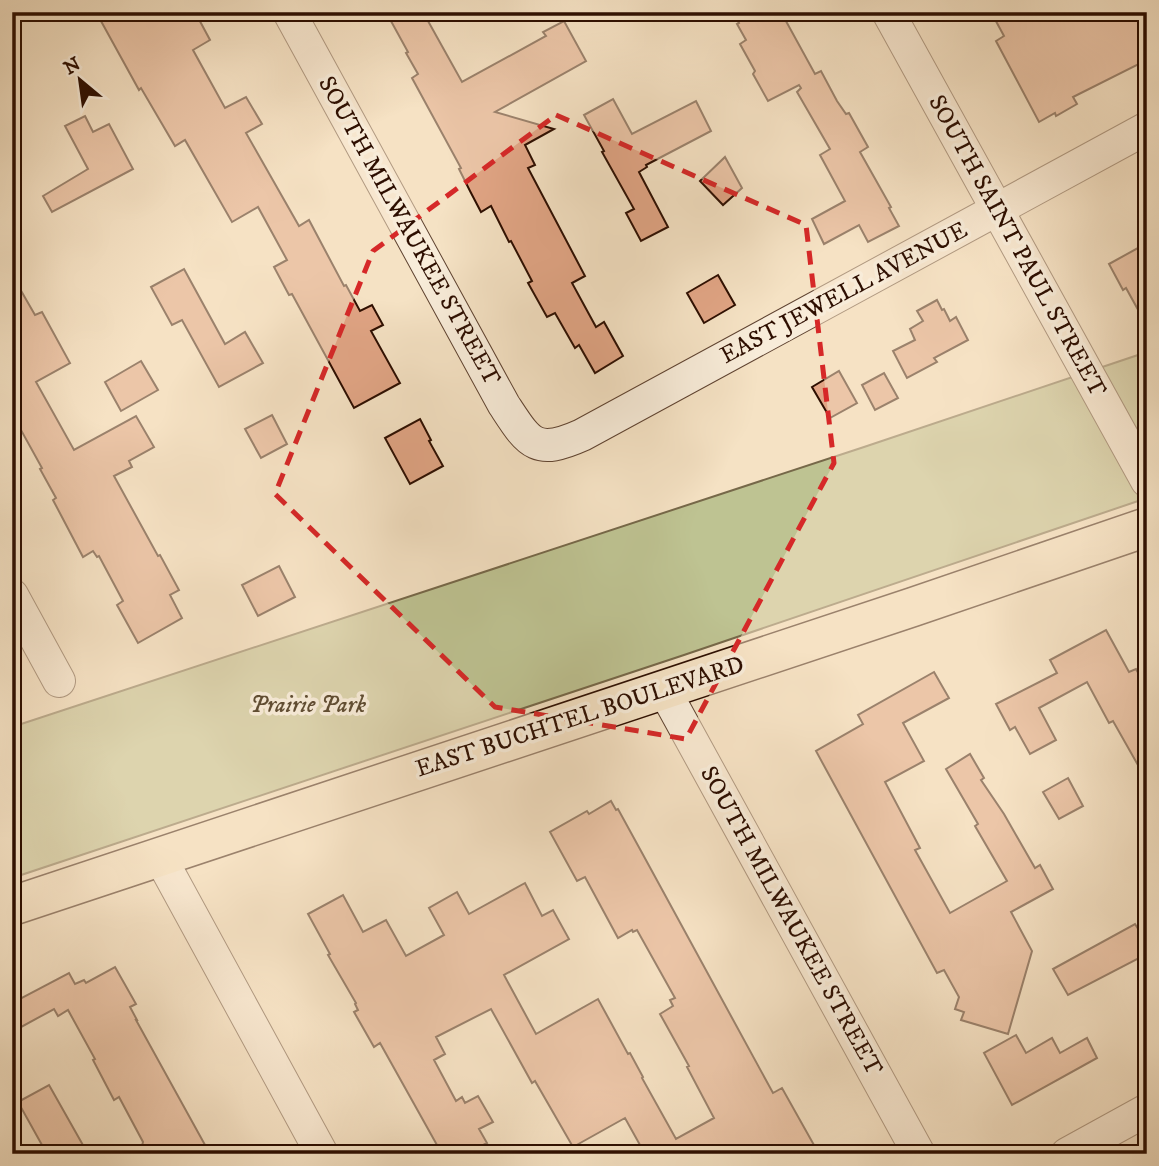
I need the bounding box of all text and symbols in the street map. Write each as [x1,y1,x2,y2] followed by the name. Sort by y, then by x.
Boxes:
[46,46,116,116] north arrow
[60,52,85,80] text: N
[311,71,507,391] street label: SOUTH MILWAUKEE STREET
[921,90,1113,402] street label: SOUTH SAINT PAUL STREET
[715,215,973,371] street label: EAST JEWELL AVENUE
[412,650,748,784] street label: EAST BUCHTEL BOULEVARD
[250,690,366,720] park label: Prairie Park
[693,761,889,1081] street label: SOUTH MILWAUKEE STREET

